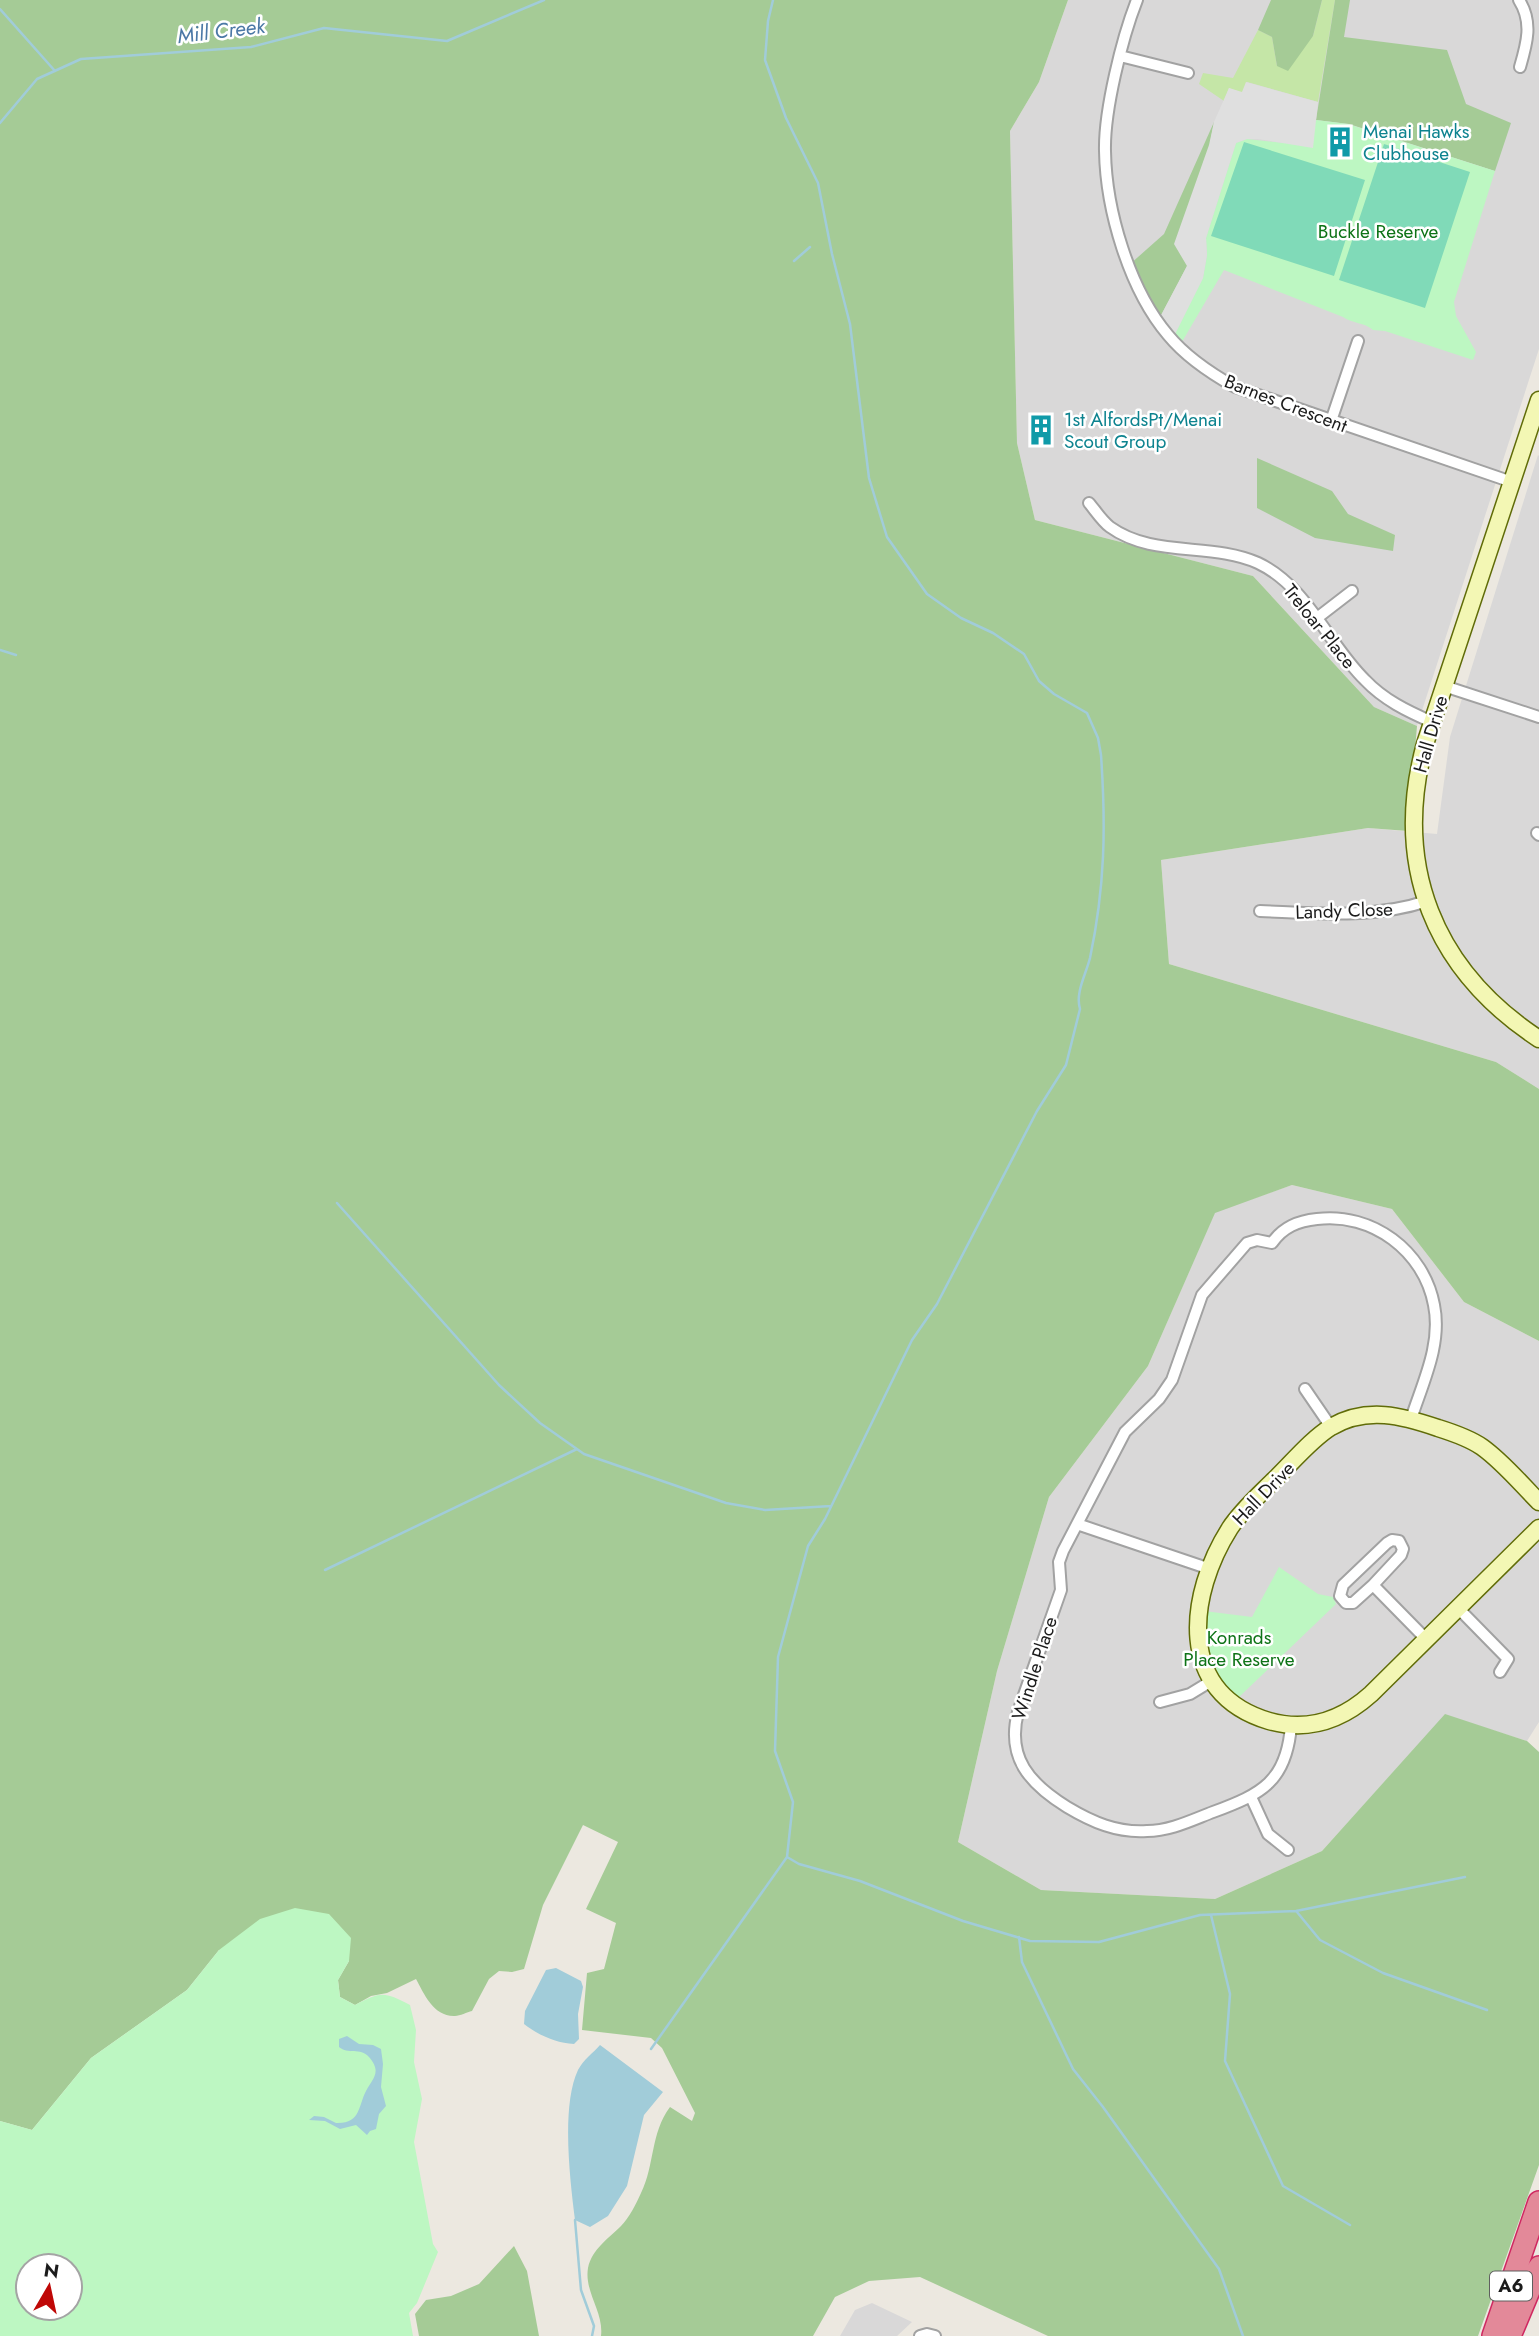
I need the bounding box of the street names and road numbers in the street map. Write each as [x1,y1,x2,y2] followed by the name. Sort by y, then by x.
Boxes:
[1221,368,1352,439] street label: Barnes Crescent
[1277,578,1362,675] street label: Treloar Place
[1407,692,1454,776] street label: Hall Drive
[1295,895,1394,926] street label: Landy Close
[1226,1455,1301,1531] street label: Hall Drive
[1005,1613,1064,1723] street label: Windle Place
[1490,2272,1532,2300] road number: A6

